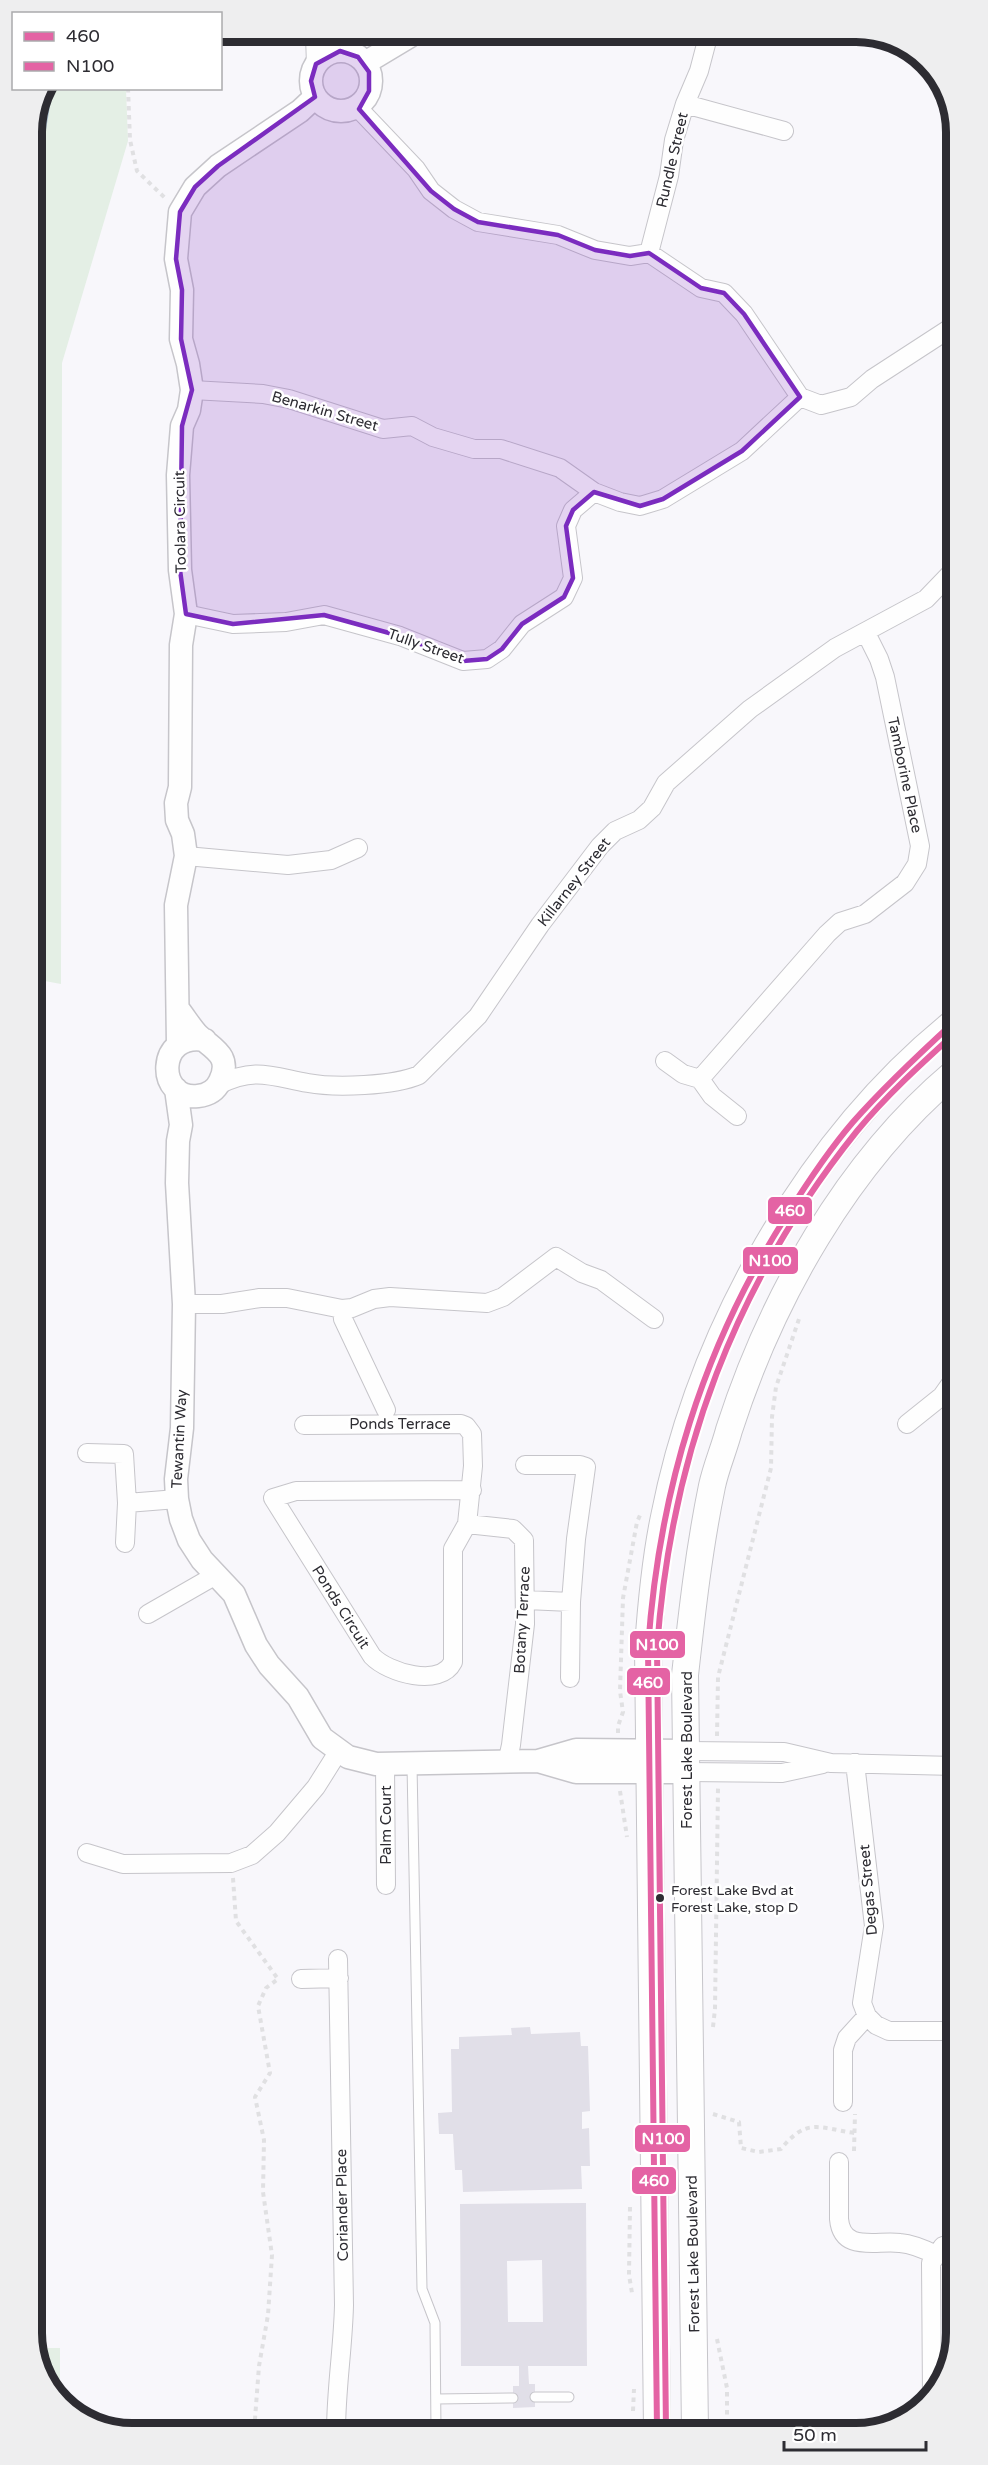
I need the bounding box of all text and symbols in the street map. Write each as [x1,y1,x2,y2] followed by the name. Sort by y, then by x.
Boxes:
[12,12,222,90] legend
[66,25,100,47] text: 460
[66,55,114,77] text: N100
[652,110,692,209] street label: Rundle Street
[270,387,381,435] street label: Benarkin Street
[170,470,190,574] street label: Toolara Circuit
[385,625,467,668] street label: Tully Street
[884,715,926,835] street label: Tamborine Place
[534,834,614,930] street label: Killarney Street
[767,1196,813,1225] line badge: 460
[775,1201,805,1221] text: 460
[742,1246,799,1275] line badge: N100
[749,1251,792,1271] text: N100
[167,1389,191,1489] street label: Tewantin Way
[349,1415,451,1433] street label: Ponds Terrace
[308,1562,374,1652] street label: Ponds Circuit
[510,1566,534,1674] street label: Botany Terrace
[629,1630,686,1659] line badge: N100
[636,1635,679,1655] text: N100
[626,1667,671,1696] line badge: 460
[678,1671,696,1829] street label: Forest Lake Boulevard
[633,1673,663,1693] text: 460
[377,1785,395,1865] street label: Palm Court
[855,1843,881,1936] street label: Degas Street
[671,1882,798,1916] place label: Forest Lake Bvd at Forest Lake, stop D
[654,1892,666,1904] marker: Forest Lake Bvd at Forest Lake, stop D
[634,2124,691,2153] line badge: N100
[642,2129,685,2149] text: N100
[332,2149,352,2261] street label: Coriander Place
[631,2166,677,2195] line badge: 460
[639,2171,669,2191] text: 460
[683,2175,703,2333] street label: Forest Lake Boulevard
[784,2414,926,2452] scale bar
[793,2424,837,2446] text: 50 m

